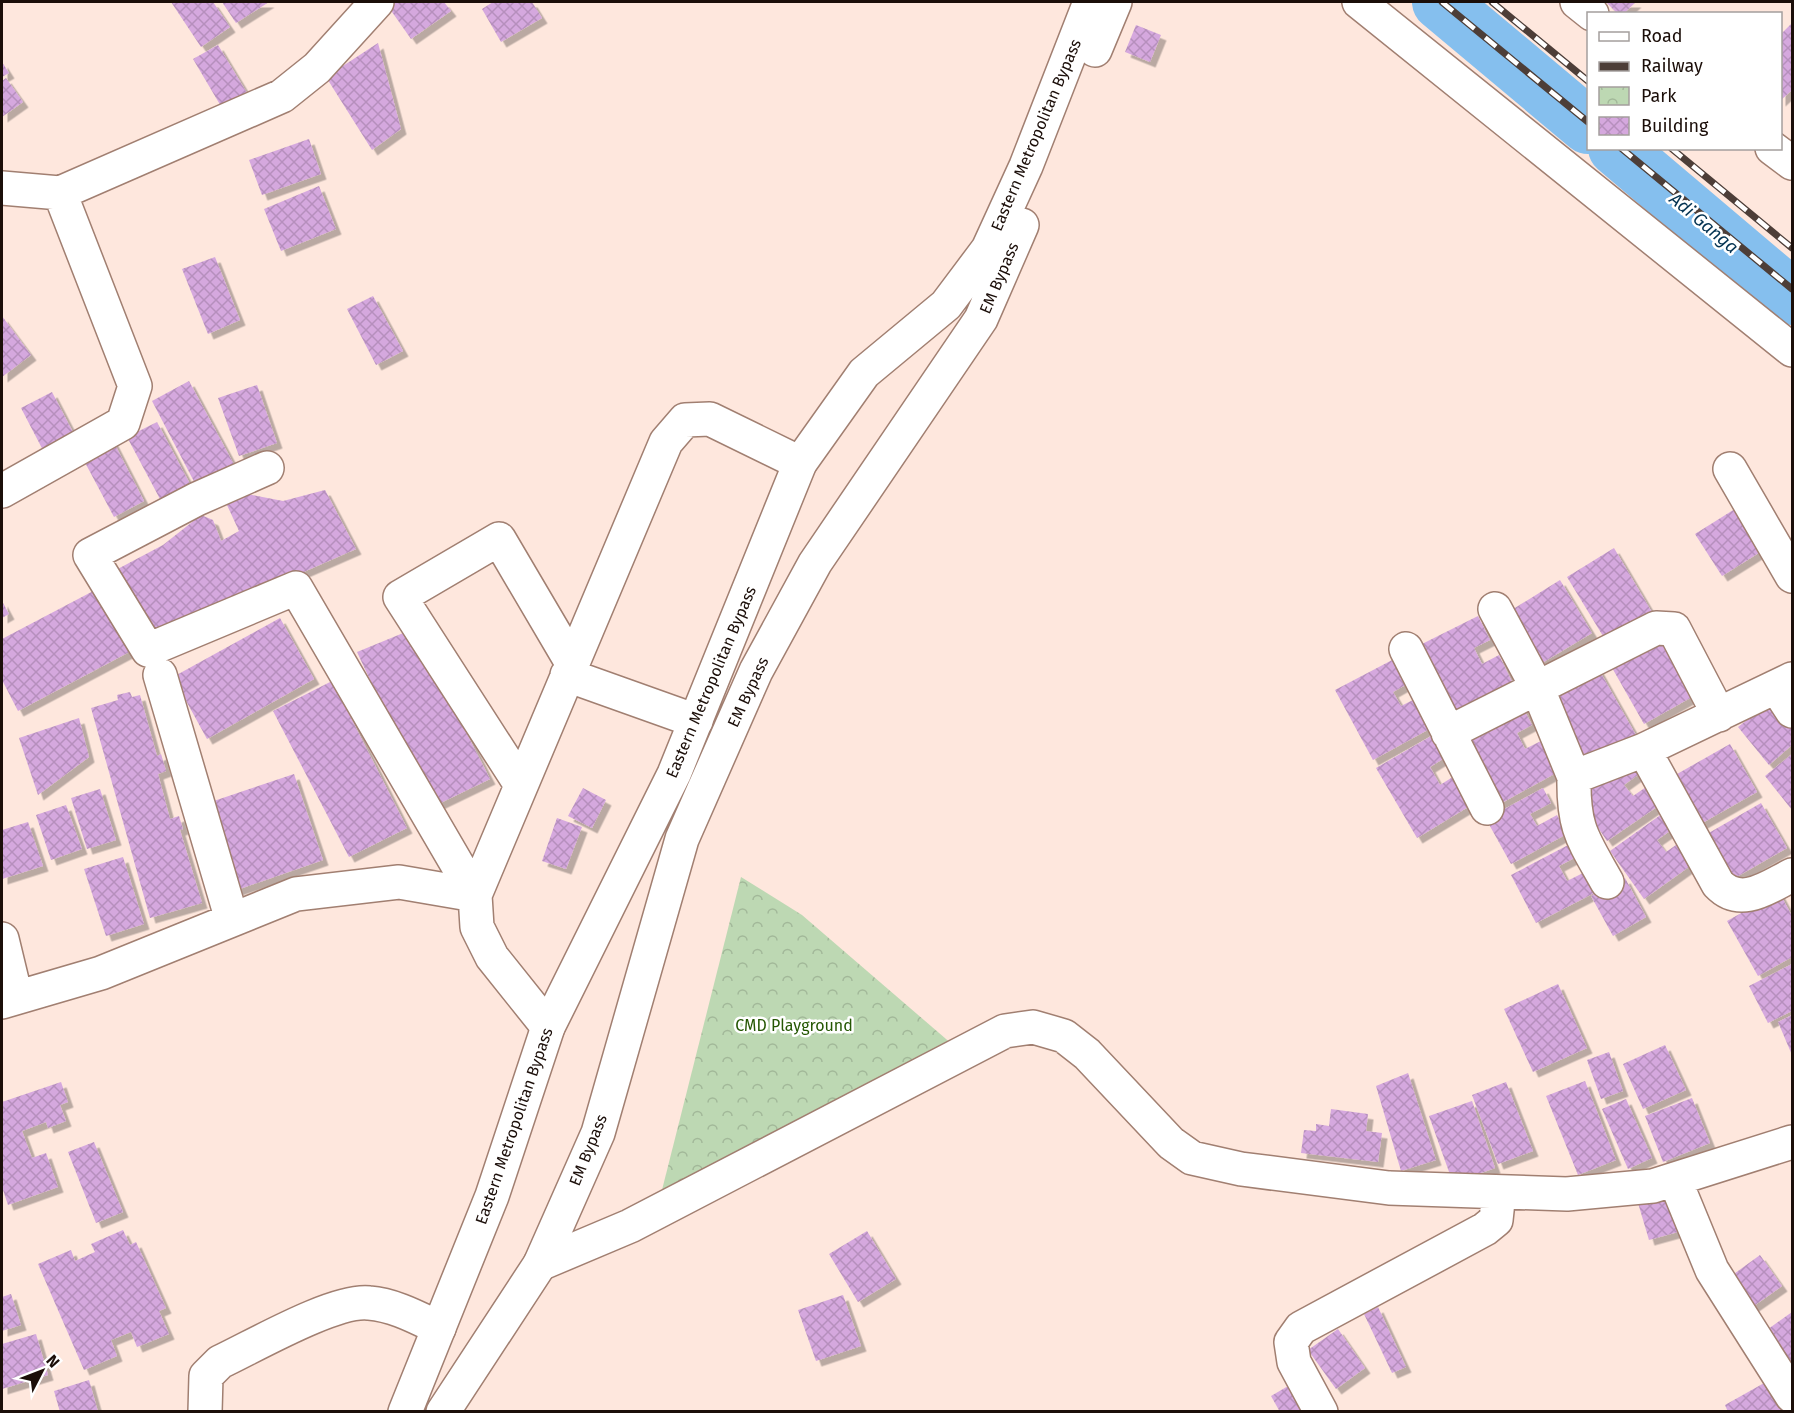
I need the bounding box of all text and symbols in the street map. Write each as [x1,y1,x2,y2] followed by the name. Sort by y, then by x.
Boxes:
[1587,12,1782,150] legend
[1641,25,1683,47] text: Road
[987,36,1085,234] street label: Eastern Metropolitan Bypass
[1641,55,1703,77] text: Railway
[1641,85,1677,107] text: Park
[1641,115,1709,137] text: Building
[1664,187,1743,258] water label: Adi Ganga
[975,240,1023,316] street label: EM Bypass
[662,583,760,781] street label: Eastern Metropolitan Bypass
[723,654,773,730] street label: EM Bypass
[735,1016,853,1035] park label: CMD Playground
[471,1025,557,1227] street label: Eastern Metropolitan Bypass
[565,1111,611,1189] street label: EM Bypass
[12,1341,72,1401] north arrow
[42,1351,63,1372] text: N

